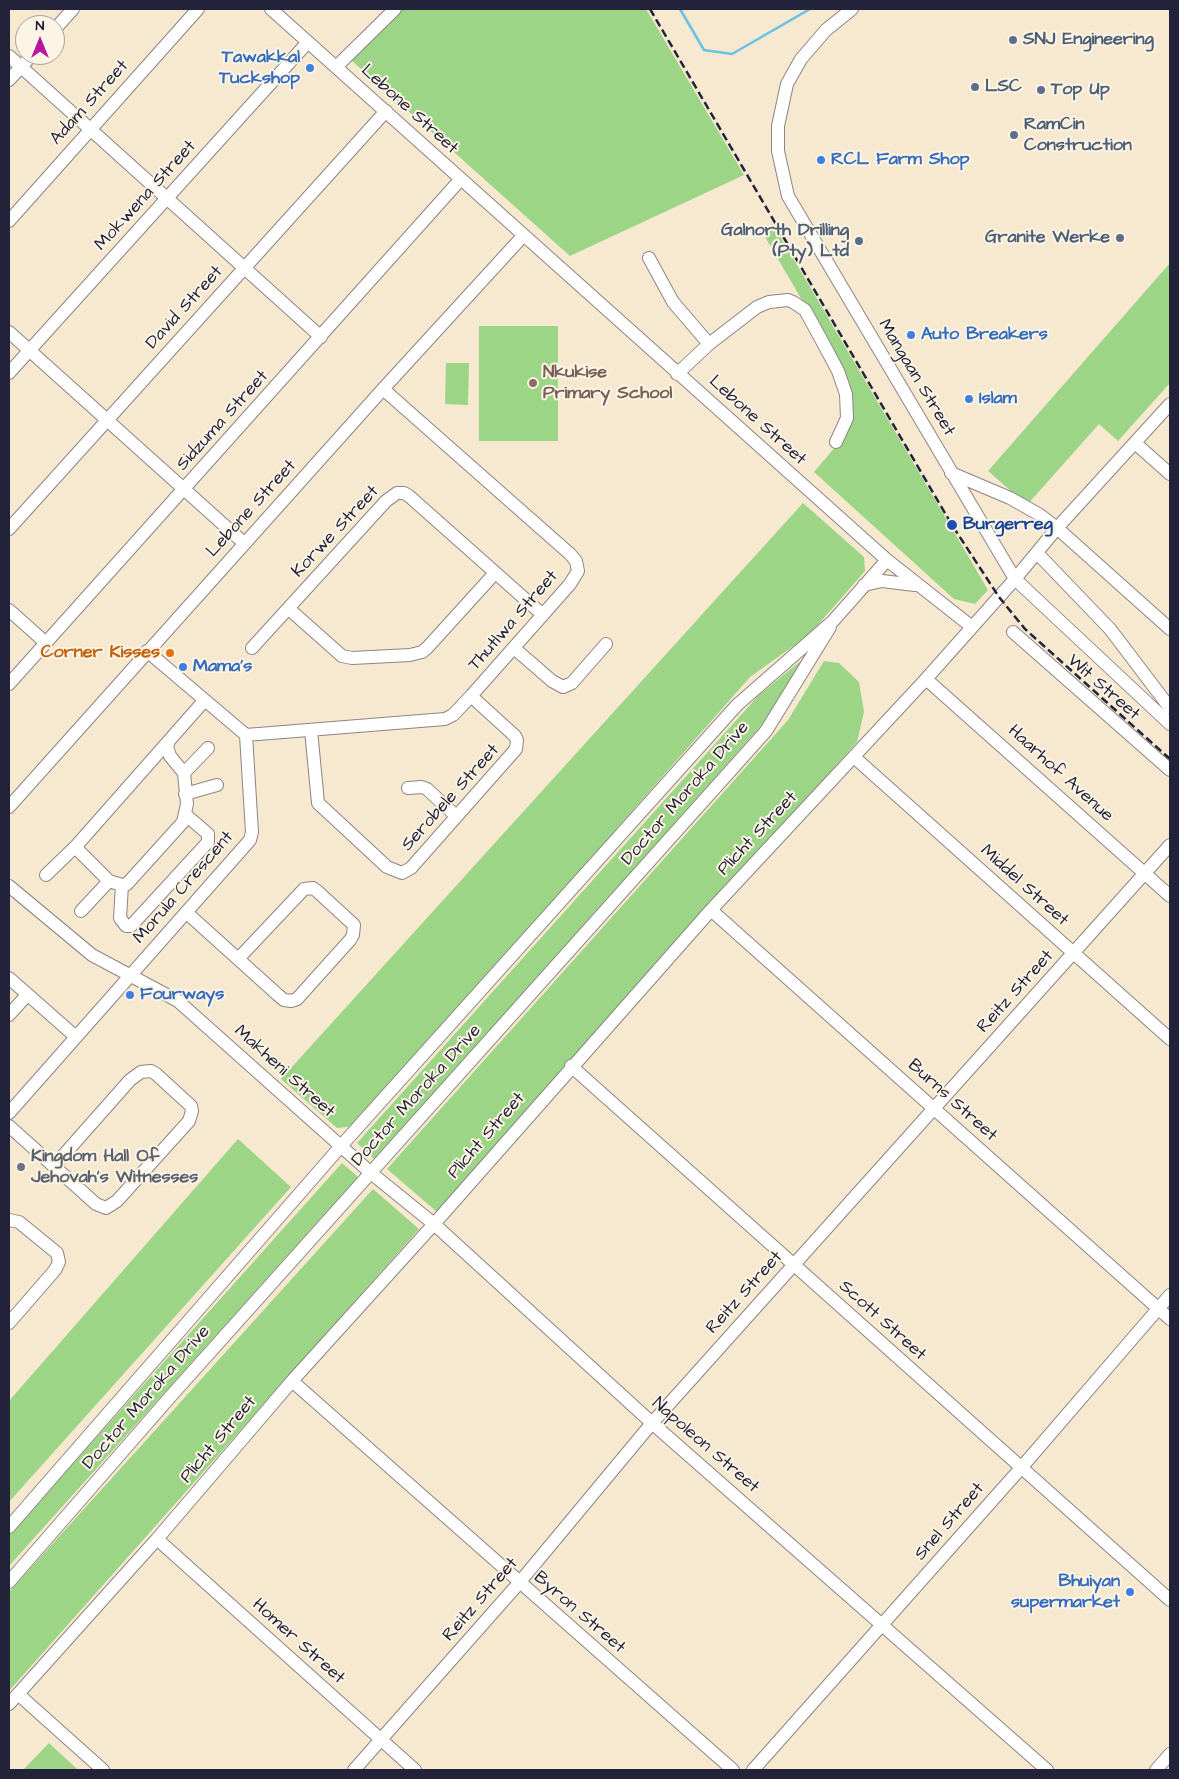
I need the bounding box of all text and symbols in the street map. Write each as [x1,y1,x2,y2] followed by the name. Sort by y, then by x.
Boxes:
[15,15,65,65] north arrow
[36,16,44,36] text: N
[1023,29,1154,51] place label: SNJ Engineering
[1007,34,1019,46] marker: SNJ Engineering
[219,47,300,90] place label: Tawakkal Tuckshop
[46,56,134,150] street label: Adam Street
[356,61,462,159] street label: Lebone Street
[304,62,316,74] marker: Tawakkal Tuckshop
[985,76,1022,98] place label: LSC
[1051,79,1110,101] place label: Top Up
[969,81,981,93] marker: LSC
[1035,84,1047,96] marker: Top Up
[1024,114,1132,156] place label: RamCin Construction
[1008,129,1020,141] marker: RamCin Construction
[91,136,201,256] street label: Mokwena Street
[831,149,970,171] place label: RCL Farm Shop
[815,154,827,166] marker: RCL Farm Shop
[721,220,849,262] place label: Galnorth Drilling (Pty) Ltd
[985,227,1110,249] place label: Granite Werke
[1114,232,1126,244] marker: Granite Werke
[853,235,865,247] marker: Galnorth Drilling (Pty) Ltd
[142,262,228,354] street label: David Street
[873,316,959,440] street label: Mangaan Street
[921,324,1048,346] place label: Auto Breakers
[905,329,917,341] marker: Auto Breakers
[543,362,672,404] place label: Nkukise Primary School
[172,366,274,476] street label: Sidzuma Street
[704,372,810,470] street label: Lebone Street
[527,377,539,389] marker: Nkukise Primary School
[979,388,1017,410] place label: Islam
[963,393,975,405] marker: Islam
[203,456,301,562] street label: Lebone Street
[288,481,384,583] street label: Korwe Street
[963,514,1053,536] place label: Burgerreg
[945,518,959,532] marker: Burgerreg
[465,566,563,676] street label: Thutlwa Street
[41,642,160,664] place label: Corner Kisses
[164,647,176,659] marker: Corner Kisses
[1062,650,1144,726] street label: Wit Street
[193,656,252,678] place label: Mama's
[177,661,189,673] marker: Mama's
[618,718,754,870] street label: Doctor Moroka Drive
[1003,721,1117,827] street label: Haarhof Avenue
[397,740,505,856] street label: Serobele Street
[713,787,803,881] street label: Plicht Street
[129,827,239,949] street label: Morula Crescent
[975,841,1073,931] street label: Middel Street
[973,946,1059,1038] street label: Reitz Street
[140,984,224,1006] place label: Fourways
[124,989,136,1001] marker: Fourways
[229,1021,339,1123] street label: Makheni Street
[348,1021,486,1171] street label: Doctor Moroka Drive
[903,1055,1001,1147] street label: Burns Street
[444,1088,530,1184] street label: Plicht Street
[31,1146,198,1188] place label: Kingdom Hall Of Jehovah's Witnesses
[15,1161,27,1173] marker: Kingdom Hall Of Jehovah's Witnesses
[702,1247,788,1339] street label: Reitz Street
[834,1276,930,1366] street label: Scott Street
[79,1322,215,1474] street label: Doctor Moroka Drive
[176,1392,262,1488] street label: Plicht Street
[647,1394,763,1498] street label: Napoleon Street
[910,1479,990,1565] street label: Snel Street
[439,1554,523,1646] street label: Reitz Street
[529,1567,629,1659] street label: Byron Street
[1011,1571,1120,1614] place label: Bhuiyan supermarket
[1124,1586,1136,1598] marker: Bhuiyan supermarket
[247,1595,349,1689] street label: Homer Street

